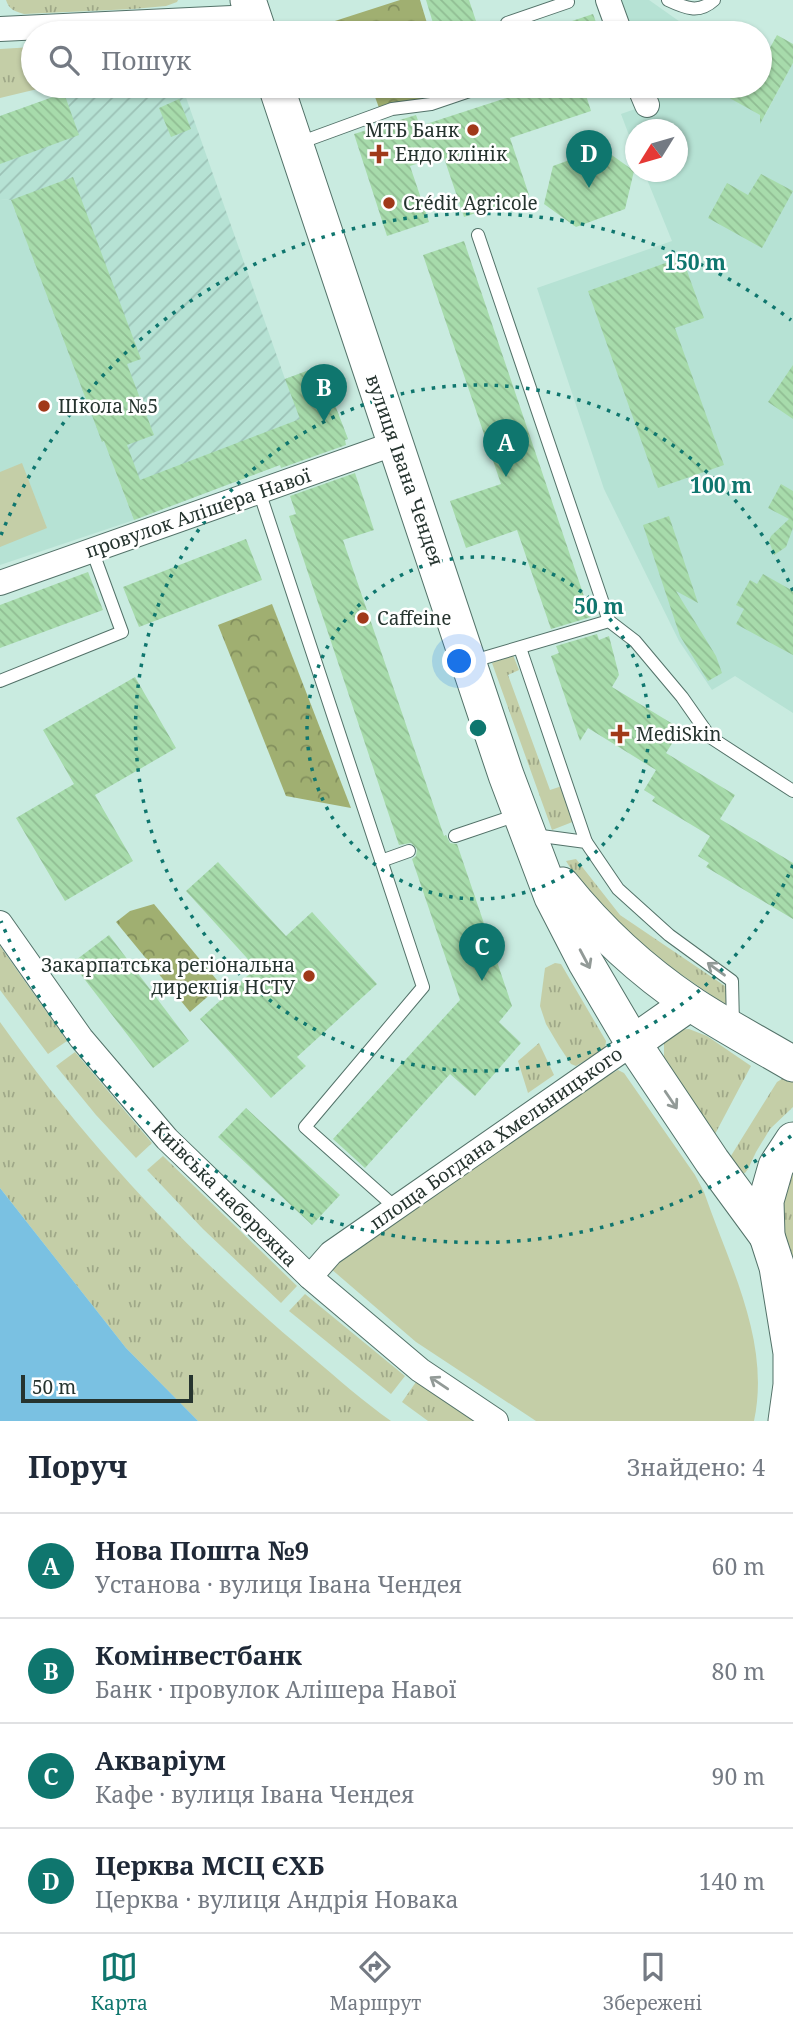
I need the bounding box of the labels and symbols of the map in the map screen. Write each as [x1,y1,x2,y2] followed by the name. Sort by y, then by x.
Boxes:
[365,117,460,143] place label: МТБ Банк
[625,119,688,182] north arrow
[465,122,481,138] marker: МТБ Банк
[566,130,612,188] pin: D
[395,141,508,167] place label: Ендо клінік
[369,144,389,164] marker: Ендо клінік
[403,190,538,216] place label: Crédit Agricole
[381,195,397,211] marker: Crédit Agricole
[664,248,726,276] text: 150 m
[301,364,347,422] pin: B
[360,371,450,569] street label: вулиця Івана Чендея
[58,393,158,419] place label: Школа №5
[36,398,52,414] marker: Школа №5
[483,419,529,477] pin: A
[82,462,314,564] street label: провулок Алішера Навої
[690,471,752,499] text: 100 m
[574,592,624,620] text: 50 m
[377,605,451,631] place label: Caffeine
[355,610,371,626] marker: Caffeine
[442,644,476,678] your location
[466,716,490,740] centre of rings
[636,721,722,747] place label: MediSkin
[610,724,630,744] marker: MediSkin
[459,923,505,981] pin: C
[578,948,592,969] one-way arrow
[41,952,296,1000] place label: Закарпатська регіональна дирекція НСТУ
[707,962,726,976] one-way arrow
[301,968,317,984] marker: Закарпатська регіональна дирекція НСТУ
[365,1041,627,1235] street label: площа Богдана Хмельницького
[664,1090,679,1109] one-way arrow
[147,1116,303,1272] street label: Київська набережна
[21,1372,192,1404] scale bar
[430,1376,449,1390] one-way arrow

